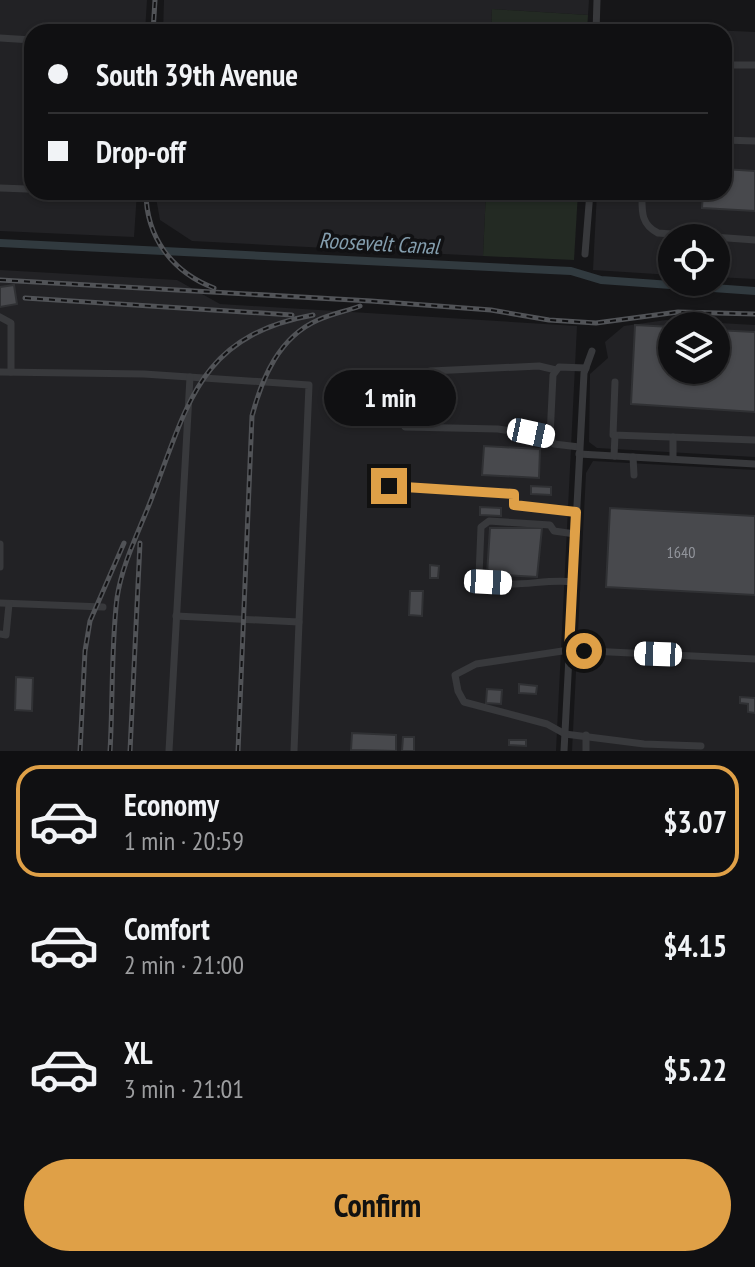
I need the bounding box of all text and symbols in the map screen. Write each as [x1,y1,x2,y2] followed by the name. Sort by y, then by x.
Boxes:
[96,55,298,94] text: South 39th Avenue
[96,132,186,171] text: Drop-off
[658,224,730,384] map controls
[658,224,730,296] button: locate
[318,226,442,260] water label: Roosevelt Canal
[658,312,730,384] button: layers
[323,370,455,426] callout: 1 min
[364,381,416,414] text: 1 min
[505,416,557,450] car
[371,468,407,504] route end
[667,542,695,562] house number: 1640
[463,569,513,595] car
[566,633,602,669] route start
[634,641,682,667] car
[28,785,100,857] icon: car
[124,785,219,824] text: Economy
[663,802,727,841] text: $3.07
[124,824,244,857] text: 1 min · 20:59
[28,909,100,981] icon: car
[124,909,210,948] text: Comfort
[663,926,727,965] text: $4.15
[124,948,244,981] text: 2 min · 21:00
[28,1033,100,1105] icon: car
[124,1033,153,1072] text: XL
[663,1050,727,1089] text: $5.22
[124,1072,244,1105] text: 3 min · 21:01
[24,1159,731,1251] button: Confirm

